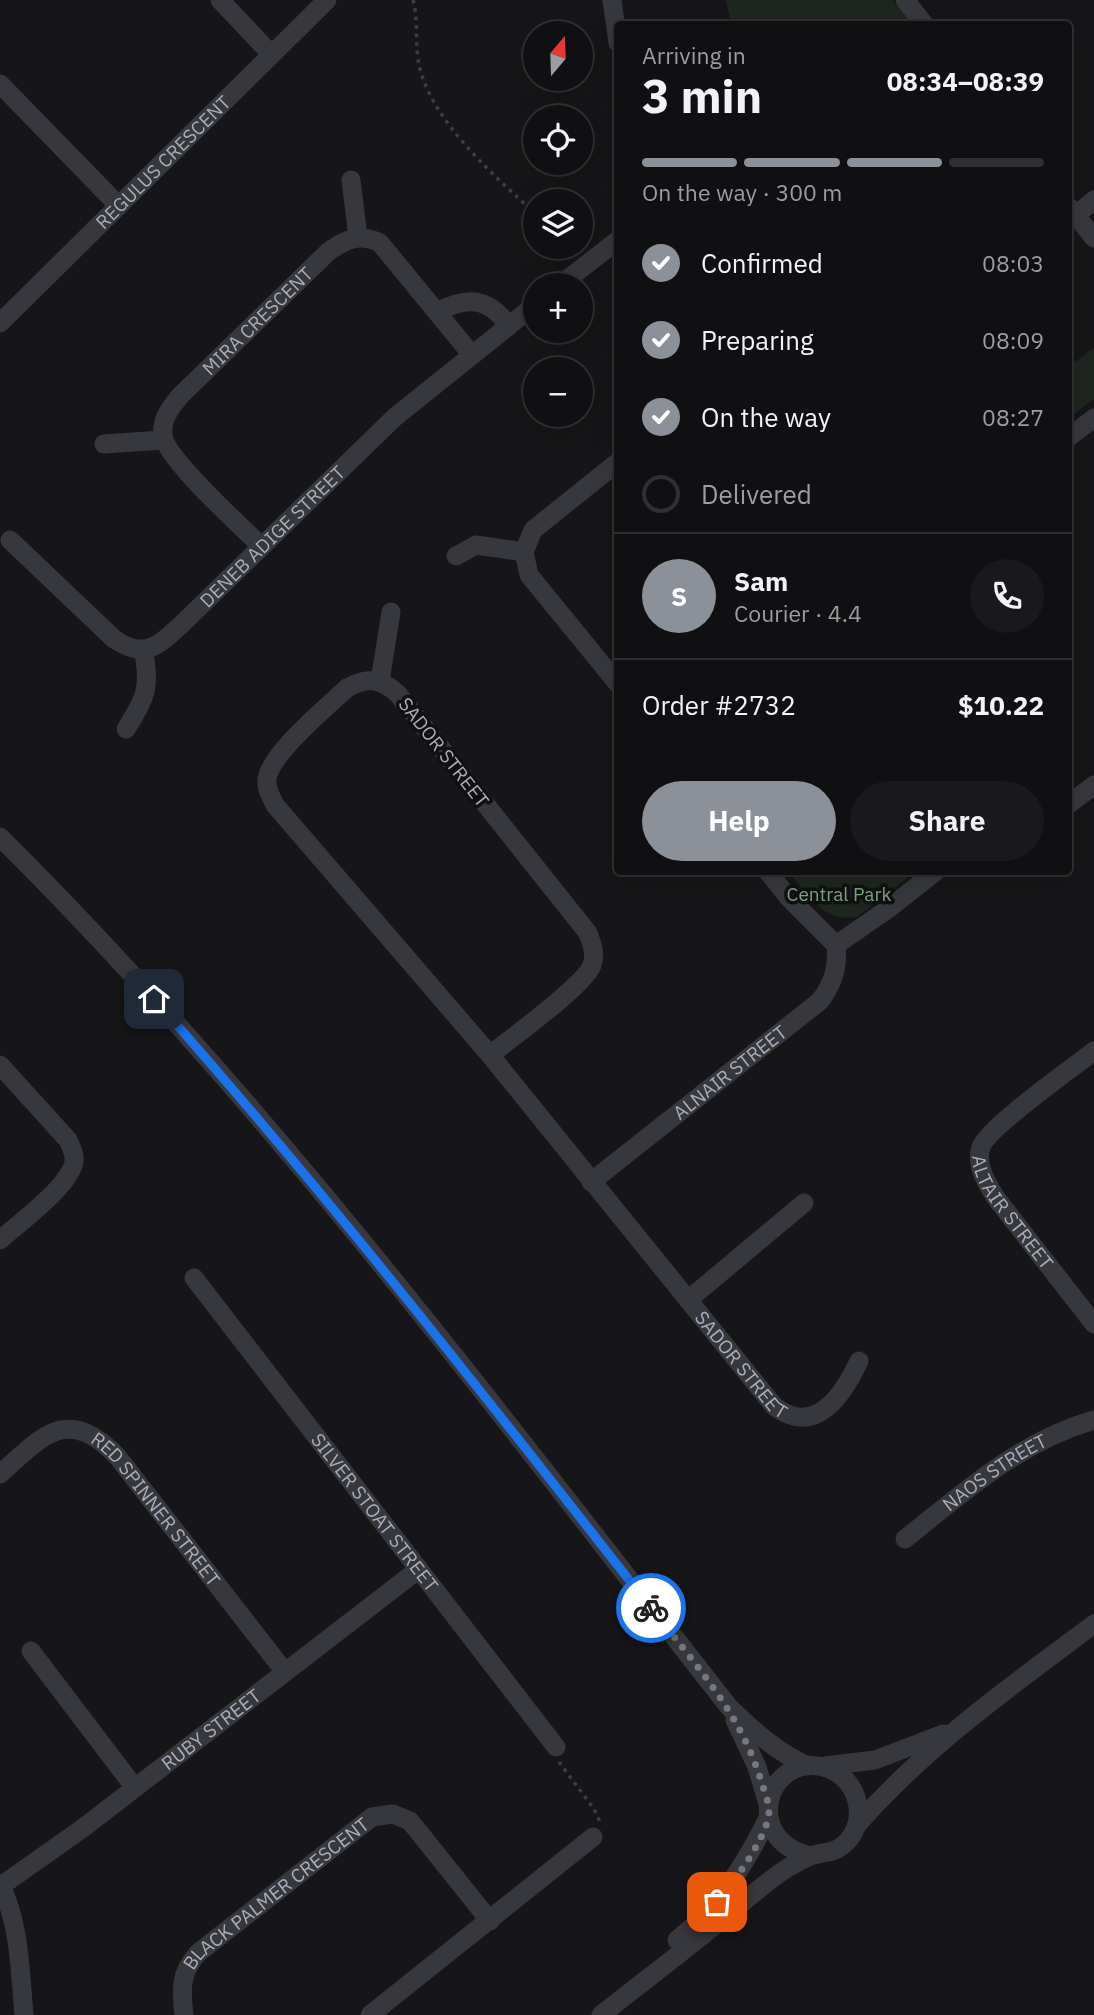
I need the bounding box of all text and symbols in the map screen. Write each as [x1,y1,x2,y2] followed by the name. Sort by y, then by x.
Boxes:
[523,21,593,91] north arrow
[523,21,593,427] map controls
[642,40,746,70] text: Arriving in
[887,64,1044,98] text: 08:34–08:39
[642,66,762,126] text: 3 min
[90,90,236,234] street label: REGULUS CRESCENT
[523,105,593,175] button: locate
[642,177,842,207] text: On the way · 300 m
[523,189,593,259] button: layers
[642,244,680,282] icon: check
[701,246,823,280] text: Confirmed
[982,248,1044,278] text: 08:03
[197,261,318,380] street label: MIRA CRESCENT
[523,273,593,343] button: +
[642,321,680,359] icon: check
[701,323,814,357] text: Preparing
[982,325,1044,355] text: 08:09
[523,357,593,427] button: −
[642,398,680,436] icon: check
[701,400,831,434] text: On the way
[982,402,1044,432] text: 08:27
[195,460,350,612] street label: DENEB ADIGE STREET
[701,477,812,511] text: Delivered
[970,559,1044,633] button: phone
[734,564,788,598] text: Sam
[671,579,687,613] text: S
[734,598,862,628] text: Courier · 4.4
[642,688,796,722] text: Order #2732
[958,688,1044,722] text: $10.22
[394,692,494,812] street label: SADOR STREET
[642,781,836,861] button: Help
[850,781,1044,861] button: Share
[787,882,891,906] park label: Central Park
[124,969,184,1029] pin
[135,980,173,1018] icon: home
[668,1020,792,1125] street label: ALNAIR STREET
[967,1154,1059,1274] street label: ALTAIR STREET
[690,1306,792,1424] street label: SADOR STREET
[87,1426,226,1591] street label: RED SPINNER STREET
[306,1428,444,1597] street label: SILVER STOAT STREET
[938,1428,1051,1516] street label: NAOS STREET
[616,1573,686,1643] courier
[632,1589,670,1627] icon: bike
[156,1683,266,1775] street label: RUBY STREET
[177,1812,374,1974] street label: BLACK PALMER CRESCENT
[687,1872,747,1932] pin
[698,1883,736,1921] icon: bag

